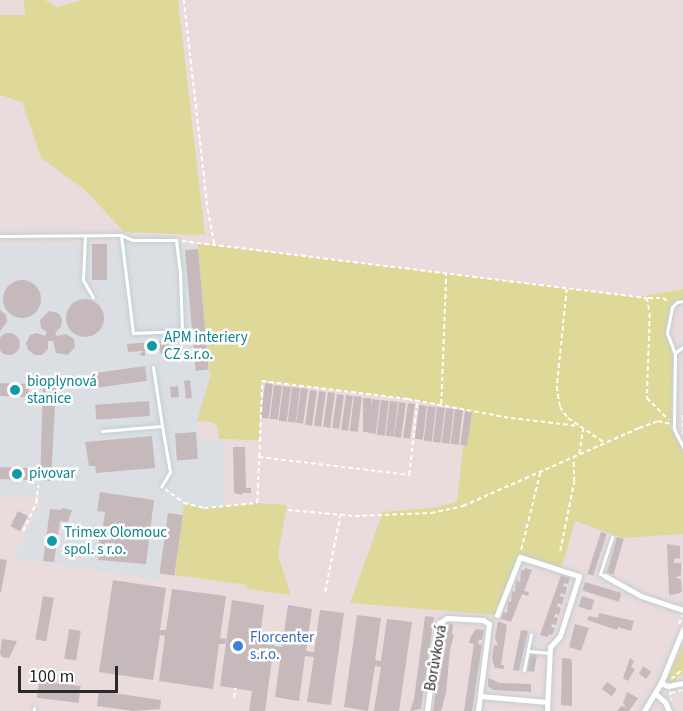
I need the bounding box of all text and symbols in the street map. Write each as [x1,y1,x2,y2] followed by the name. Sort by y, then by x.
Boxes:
[164,328,248,363] place label: APM interiery CZ s.r.o.
[145,339,159,353] marker: APM interiery CZ s.r.o.
[27,372,97,407] place label: bioplynová stanice
[8,383,22,397] marker: bioplynová stanice
[29,465,76,483] place label: pivovar
[10,467,24,481] marker: pivovar
[64,523,167,558] place label: Trimex Olomouc spol. s r.o.
[45,534,59,548] marker: Trimex Olomouc spol. s r.o.
[421,624,451,692] street label: Borůvková
[250,628,314,663] place label: Florcenter s.r.o.
[231,639,245,653] marker: Florcenter s.r.o.
[21,654,122,692] scale bar
[29,664,74,689] text: 100 m

